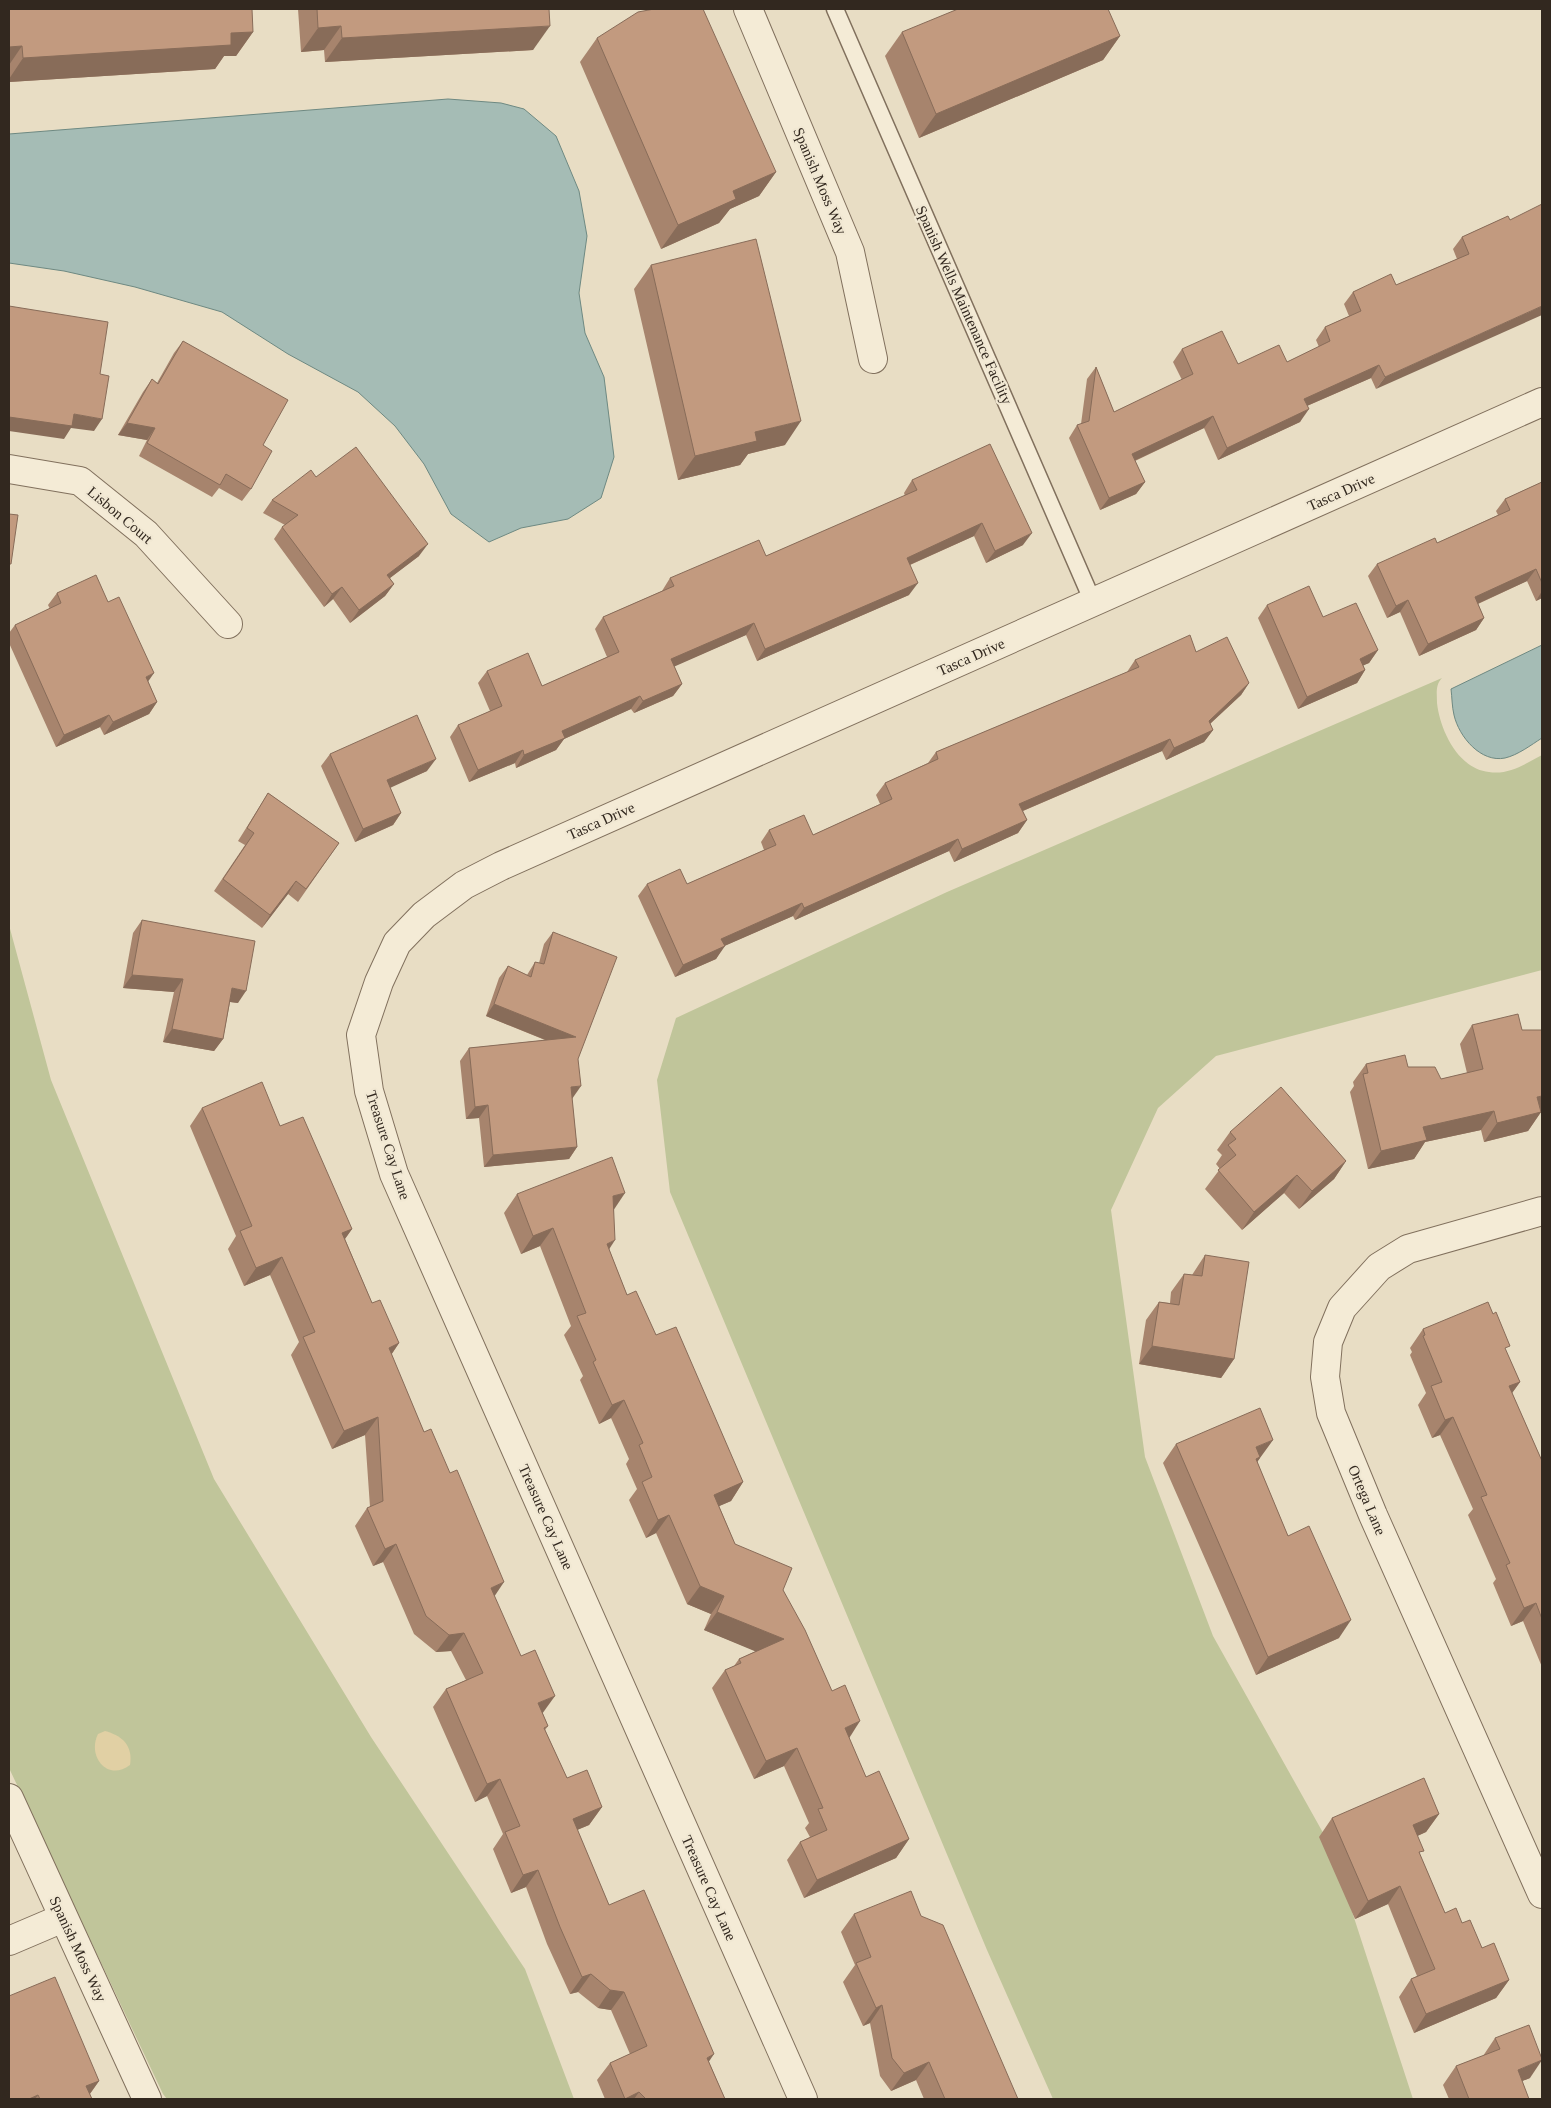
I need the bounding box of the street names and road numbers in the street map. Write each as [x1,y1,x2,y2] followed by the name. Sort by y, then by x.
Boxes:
[790,125,850,237] street label: Spanish Moss Way
[913,203,1015,407] street label: Spanish Wells Maintenance Facility
[1305,470,1377,514] street label: Tasca Drive
[84,483,156,547] street label: Lisbon Court
[935,635,1007,679] street label: Tasca Drive
[565,799,637,843] street label: Tasca Drive
[363,1089,413,1202] street label: Treasure Cay Lane
[516,1462,577,1572] street label: Treasure Cay Lane
[1345,1463,1389,1538] street label: Ortega Lane
[679,1833,740,1943] street label: Treasure Cay Lane
[47,1894,110,2005] street label: Spanish Moss Way

